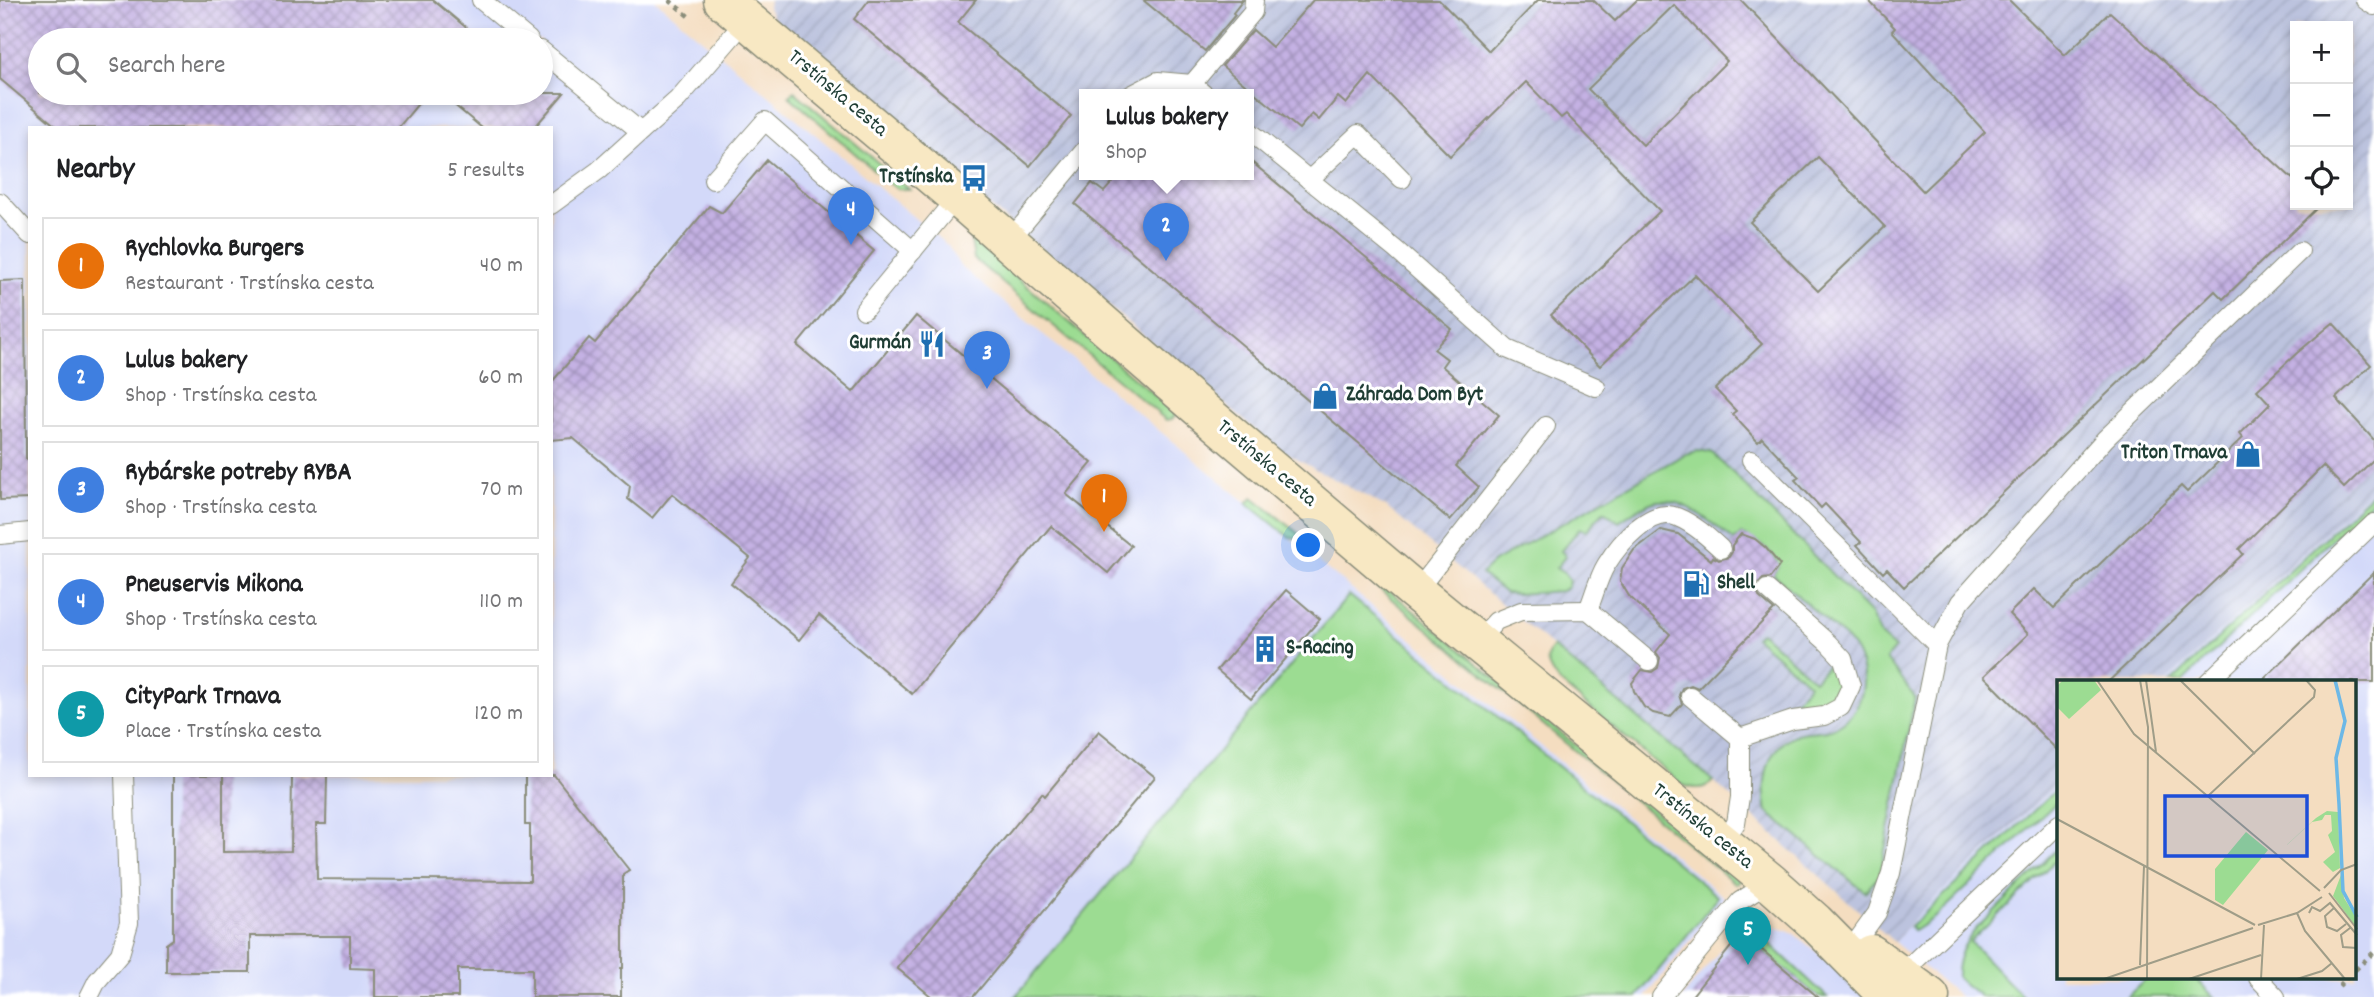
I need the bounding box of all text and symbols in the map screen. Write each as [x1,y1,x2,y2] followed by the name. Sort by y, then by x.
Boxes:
[2290,21,2353,210] map controls
[2290,21,2353,84] button: +
[28,28,553,105] search box
[780,43,894,146] street label: Trstínska cesta
[52,48,90,86] icon: search
[108,48,226,85] text: Search here
[2290,84,2353,147] button: −
[1079,89,1254,180] popup
[1106,100,1227,137] text: Lulus bakery
[1106,137,1147,170] text: Shop
[2290,147,2353,210] button: locate
[56,150,134,193] text: Nearby
[447,155,525,188] text: 5 results
[879,163,954,193] place label: Trstínska
[959,163,989,193] bus stop icon: Trstínska
[828,187,874,245] pin: 4
[1143,203,1189,261] pin: 2
[125,231,305,268] text: Rychlovka Burgers
[78,250,84,283] text: 1
[480,250,523,283] text: 40 m
[125,268,374,301] text: Restaurant · Trstínska cesta
[849,329,911,359] place label: Gurmán
[917,329,947,359] restaurant icon: Gurmán
[964,331,1010,389] pin: 3
[125,343,247,380] text: Lulus bakery
[76,362,86,395] text: 2
[478,362,523,395] text: 60 m
[125,380,317,413] text: Shop · Trstínska cesta
[1310,381,1340,411] shop icon: Záhrada Dom Byt
[1346,381,1483,411] place label: Záhrada Dom Byt
[1209,413,1323,516] street label: Trstínska cesta
[2121,439,2228,469] place label: Triton Trnava
[2233,439,2263,469] shop icon: Triton Trnava
[125,455,352,492] text: Rybárske potreby RYBA
[76,474,86,507] text: 3
[481,474,523,507] text: 70 m
[1081,474,1127,532] pin: 1
[125,492,317,525] text: Shop · Trstínska cesta
[1291,528,1325,562] your location
[125,567,302,604] text: Pneuservis Mikona
[1681,569,1711,599] fuel station icon: Shell
[1717,569,1756,599] place label: Shell
[76,586,86,619] text: 4
[479,586,523,619] text: 110 m
[125,604,317,637] text: Shop · Trstínska cesta
[1250,634,1280,664] building icon: S-Racing
[1286,634,1354,664] place label: S-Racing
[125,679,280,716] text: CityPark Trnava
[2057,680,2356,979] inset map
[76,698,86,731] text: 5
[474,698,523,731] text: 120 m
[125,716,321,749] text: Place · Trstínska cesta
[1645,777,1760,878] street label: Trstínska cesta
[1725,907,1771,965] pin: 5

